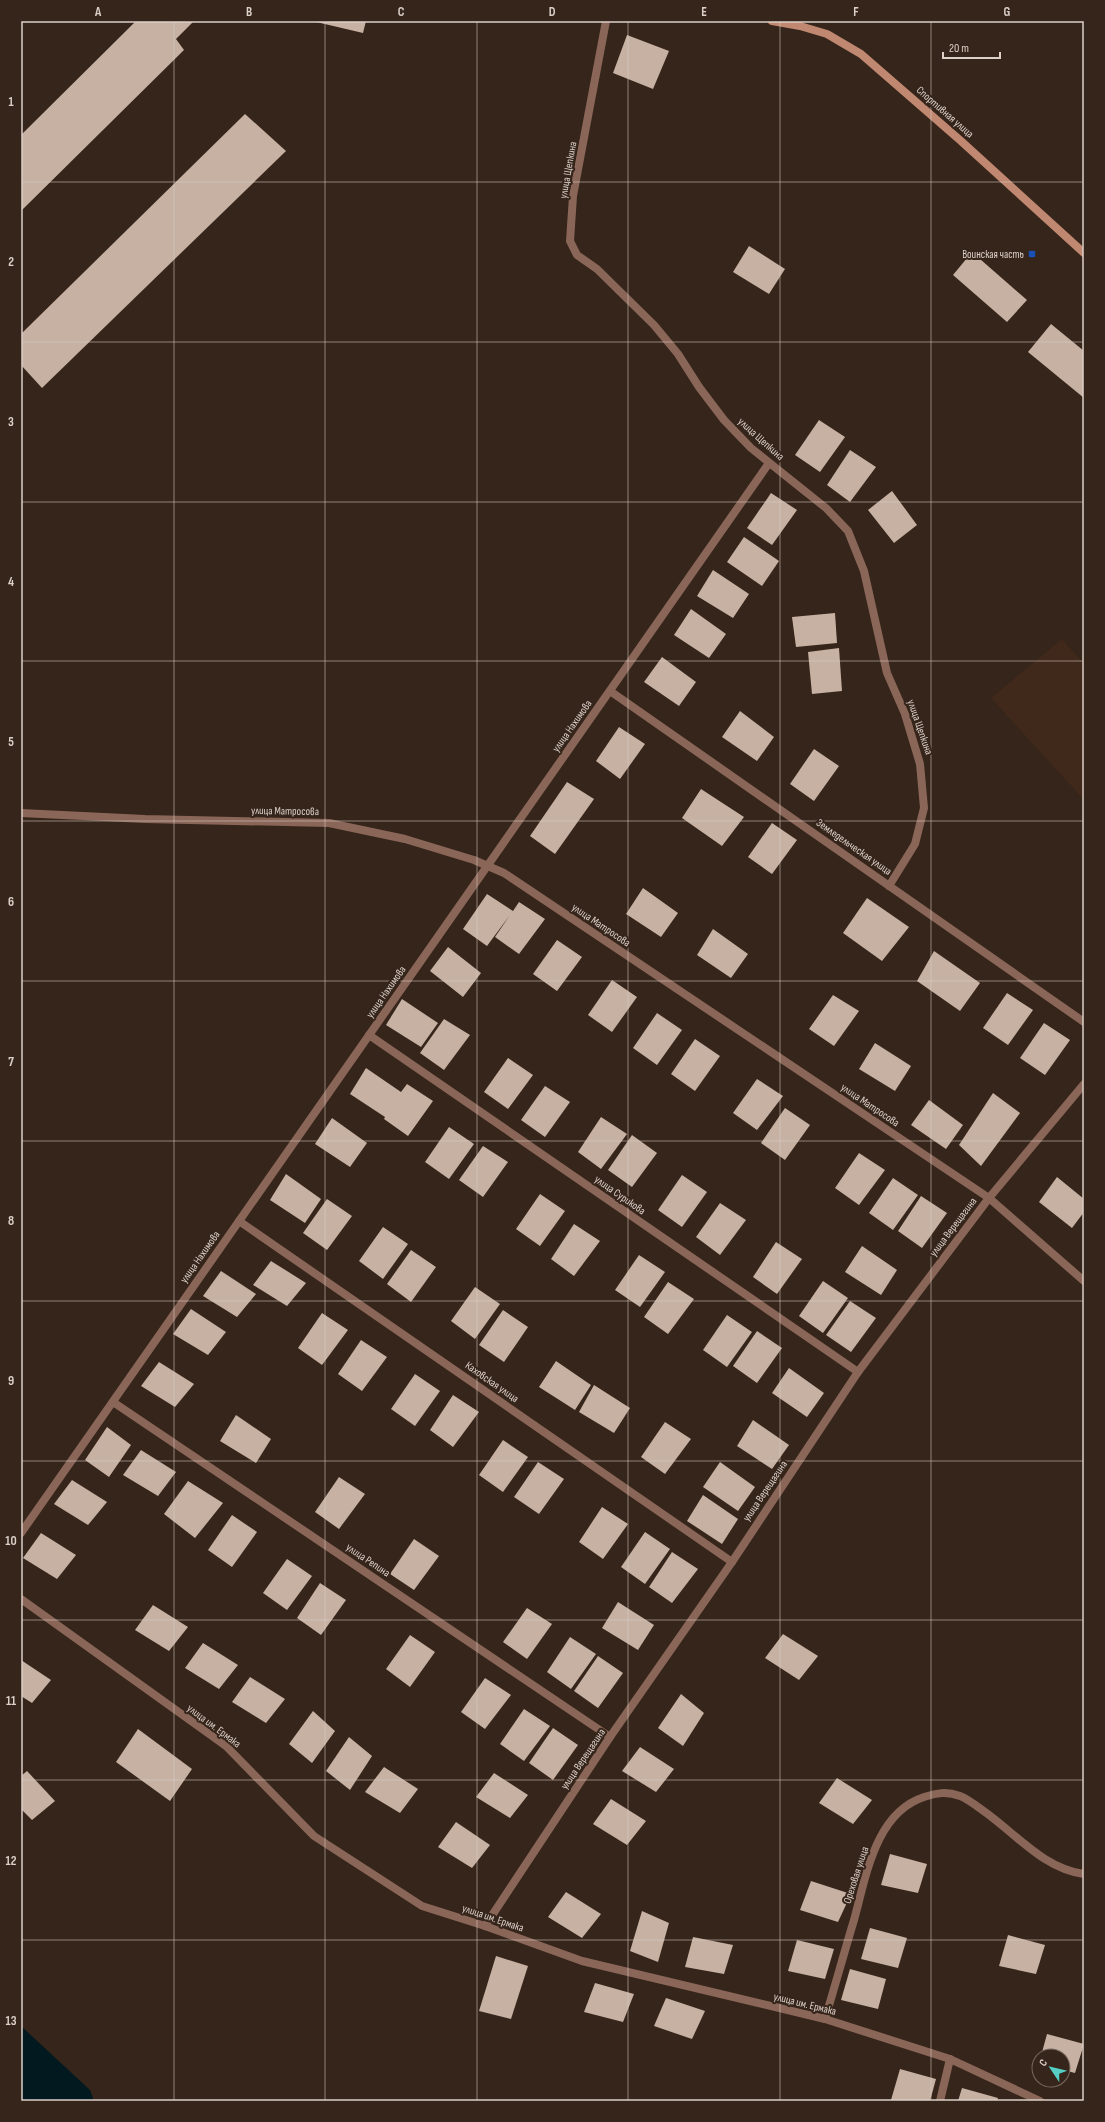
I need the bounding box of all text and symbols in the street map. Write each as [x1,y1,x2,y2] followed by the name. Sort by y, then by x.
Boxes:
[94,4,102,20] text: A
[246,4,252,20] text: B
[398,4,405,20] text: C
[549,4,556,20] text: D
[701,4,707,20] text: E
[853,4,859,20] text: F
[1004,4,1011,20] text: G
[943,34,1000,60] scale bar
[949,41,969,56] text: 20 m
[914,84,976,140] street label: Спортивная улица
[8,94,14,110] text: 1
[557,141,579,199] street label: улица Щепкина
[962,248,1024,261] place label: Воинская часть
[1027,249,1037,259] marker: Воинская часть
[8,254,14,270] text: 2
[8,414,14,430] text: 3
[735,415,787,463] street label: улица Щепкина
[8,574,14,590] text: 4
[549,698,595,754] street label: улица Нахимова
[904,698,936,756] street label: улица Щепкина
[8,734,14,750] text: 5
[251,804,319,818] street label: улица Матросова
[814,816,894,878] street label: Земледельческая улица
[8,894,14,910] text: 6
[569,901,633,949] street label: улица Матросова
[363,964,409,1020] street label: улица Нахимова
[8,1054,14,1070] text: 7
[838,1081,902,1129] street label: улица Матросова
[592,1173,648,1217] street label: улица Сурикова
[927,1195,979,1259] street label: улица Верещагина
[8,1213,14,1229] text: 8
[177,1229,223,1285] street label: улица Нахимова
[463,1359,521,1405] street label: Каховская улица
[8,1373,14,1389] text: 9
[740,1458,790,1524] street label: улица Верещагина
[5,1533,17,1549] text: 10
[343,1541,393,1579] street label: улица Репина
[6,1693,16,1709] text: 11
[185,1702,243,1750] street label: улица им. Ермака
[558,1726,608,1792] street label: улица Верещагина
[841,1845,871,1905] street label: Ореховая улица
[6,1853,17,1869] text: 12
[461,1901,525,1935] street label: улица им. Ермака
[772,1990,838,2018] street label: улица им. Ермака
[6,2013,17,2029] text: 13
[1031,2048,1071,2088] north arrow
[1036,2056,1050,2069] text: С

